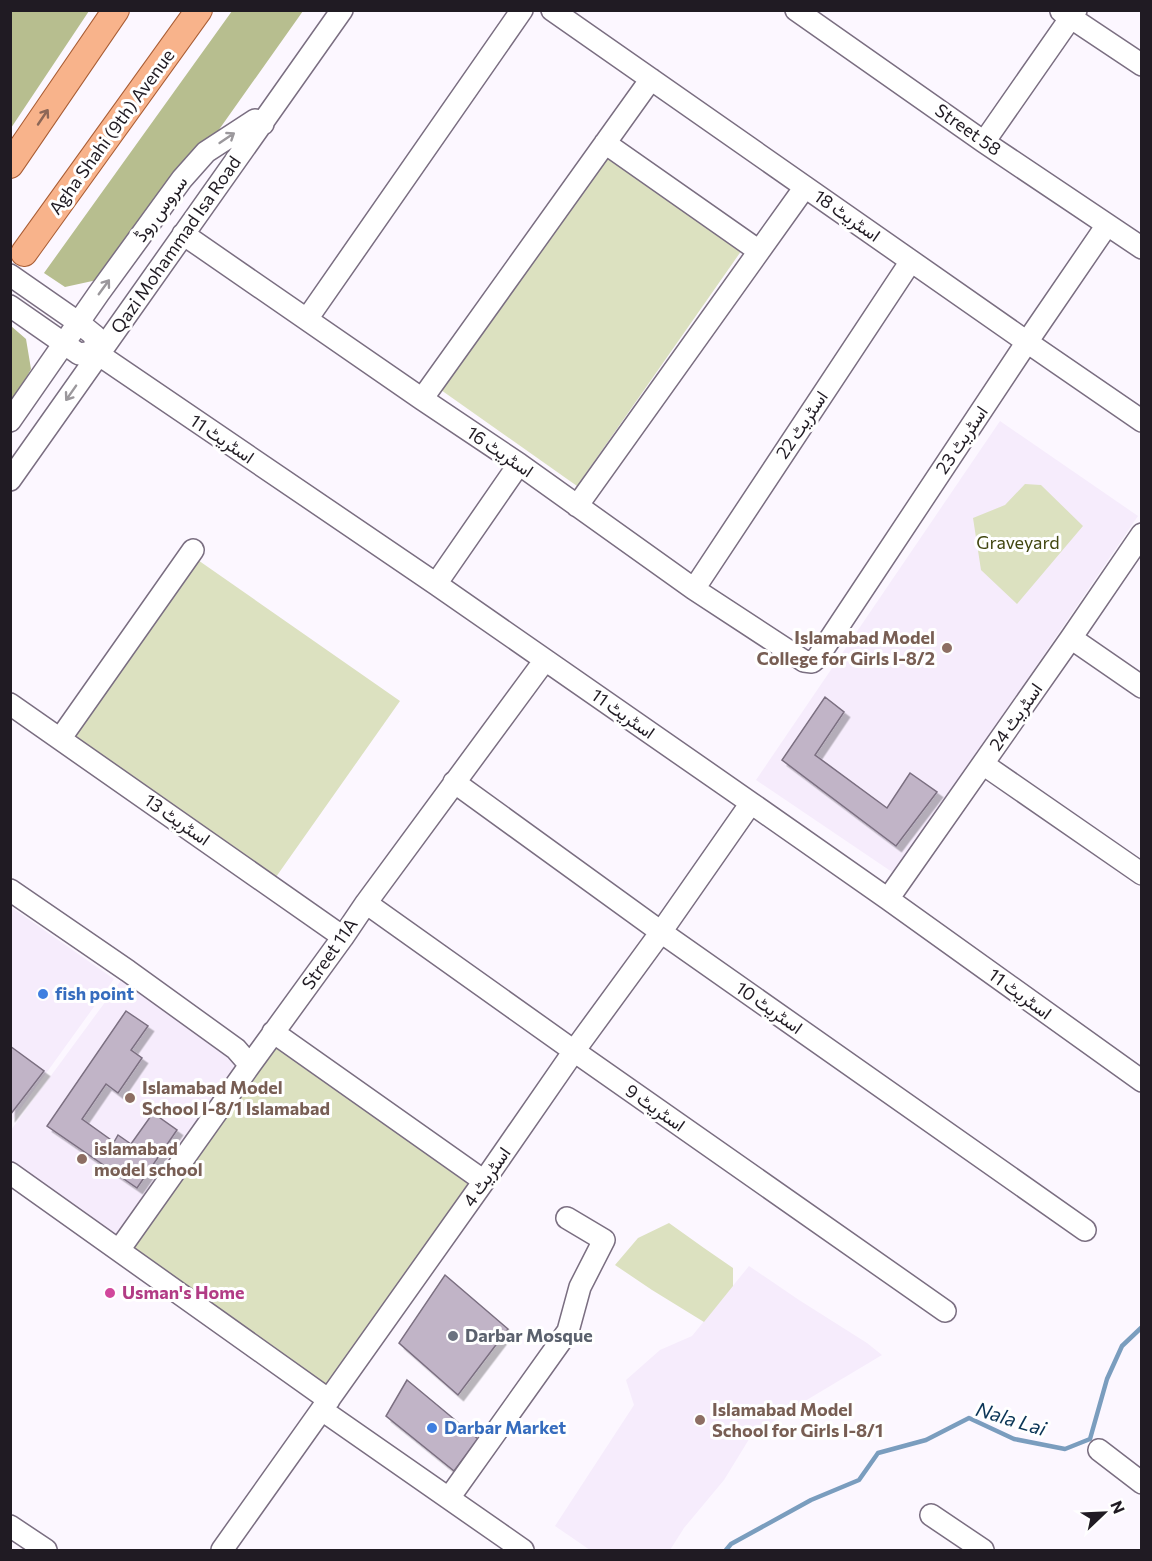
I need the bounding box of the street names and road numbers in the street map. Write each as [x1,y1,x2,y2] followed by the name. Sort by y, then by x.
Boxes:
[44,44,179,218] street label: Agha Shahi (9th) Avenue
[931,98,1006,160] street label: Street 58
[105,151,245,337] street label: Qazi Mohammad Isa Road
[129,171,192,246] street label: سروس روڈ
[810,184,885,247] street label: اسٹریٹ 18
[770,386,833,463] street label: اسٹریٹ 22
[930,401,993,478] street label: اسٹریٹ 23
[186,409,259,468] street label: اسٹریٹ 11
[462,421,538,482] street label: اسٹریٹ 16
[984,678,1047,755] street label: اسٹریٹ 24
[587,683,660,744] street label: اسٹریٹ 11
[140,789,215,851] street label: اسٹریٹ 13
[297,913,362,993] street label: Street 11A
[984,963,1056,1024] street label: اسٹریٹ 11
[731,976,807,1039] street label: اسٹریٹ 10
[621,1079,690,1137] street label: اسٹریٹ 9
[458,1142,516,1211] street label: اسٹریٹ 4

